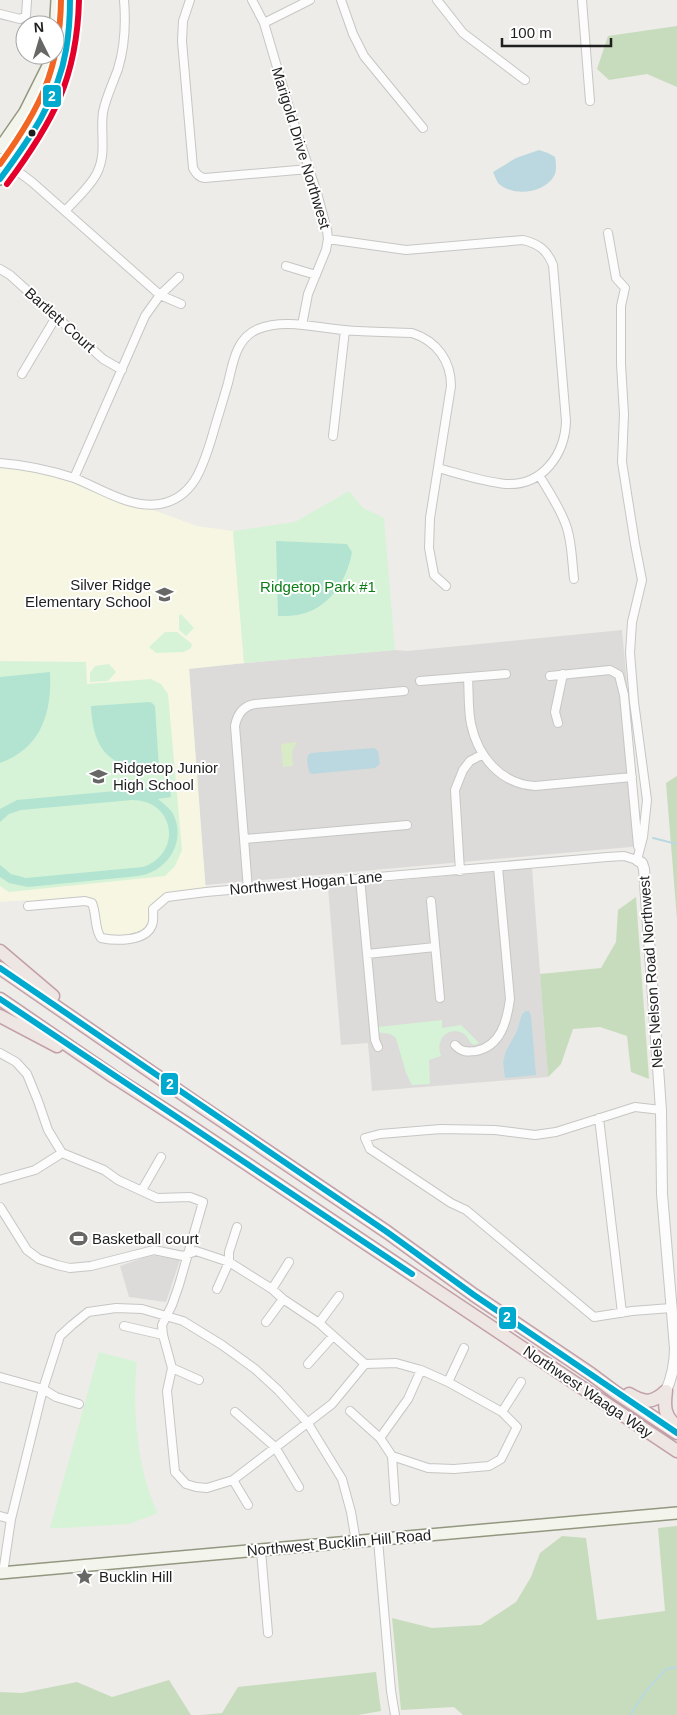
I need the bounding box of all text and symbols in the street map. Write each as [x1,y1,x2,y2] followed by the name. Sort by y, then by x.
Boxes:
[15,15,65,65] north arrow
[502,15,611,47] scale bar
[33,19,45,35] text: N
[510,24,552,41] text: 100 m
[269,65,334,232] street label: Marigold Drive Northwest
[42,84,62,108] line badge: 2
[48,88,56,104] text: 2
[27,128,37,138] unlabelled marker
[22,284,99,356] street label: Bartlett Court
[25,576,151,610] place label: Silver Ridge Elementary School
[260,578,376,595] park label: Ridgetop Park #1
[155,584,175,604] school or university icon: Silver Ridge Elementary School
[113,759,218,793] place label: Ridgetop Junior High School
[89,767,109,787] school or university icon: Ridgetop Junior High School
[229,867,383,898] street label: Northwest Hogan Lane
[635,875,666,1069] street label: Nels Nelson Road Northwest
[160,1072,179,1096] line badge: 2
[166,1076,174,1092] text: 2
[68,1229,88,1249] sports icon: Basketball court
[92,1230,200,1247] place label: Basketball court
[498,1306,517,1330] line badge: 2
[503,1309,511,1325] text: 2
[520,1342,657,1441] street label: Northwest Waaga Way
[246,1526,432,1559] street label: Northwest Bucklin Hill Road
[75,1567,95,1587] place icon: Bucklin Hill
[99,1568,172,1585] place label: Bucklin Hill

